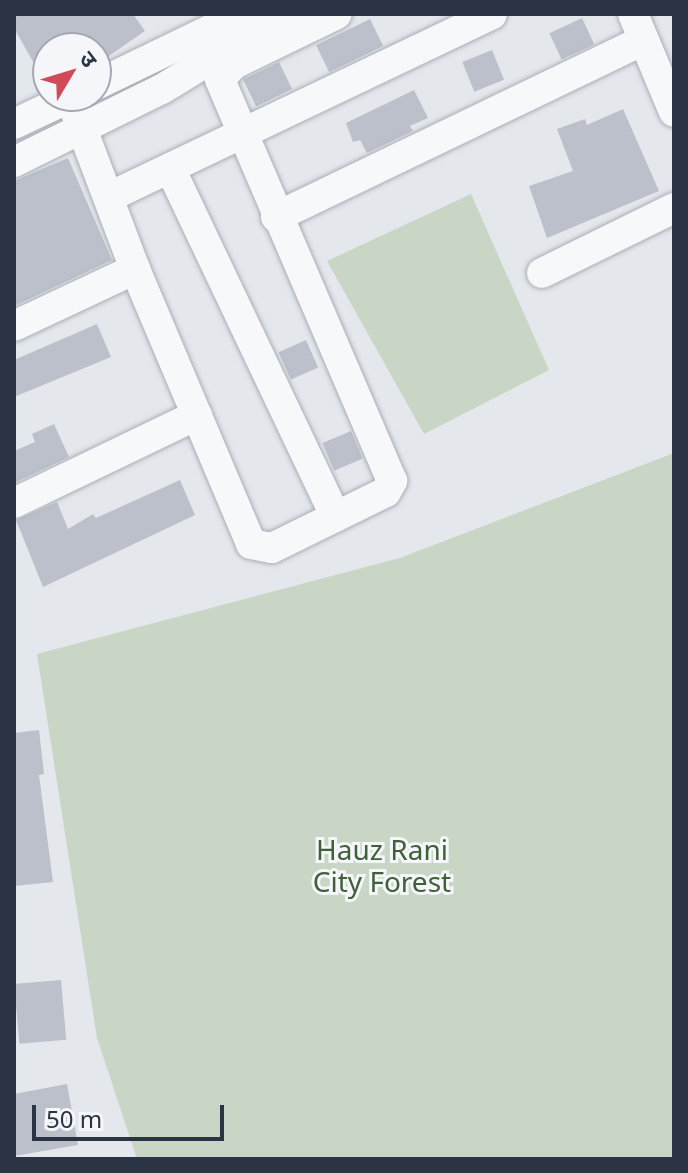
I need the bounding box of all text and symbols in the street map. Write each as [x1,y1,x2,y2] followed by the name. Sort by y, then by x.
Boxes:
[32,32,112,112] north arrow
[74,44,105,73] text: उ
[313,832,451,898] park label: Hauz Rani City Forest
[36,1089,228,1139] scale bar
[46,1102,102,1135] text: 50 m

